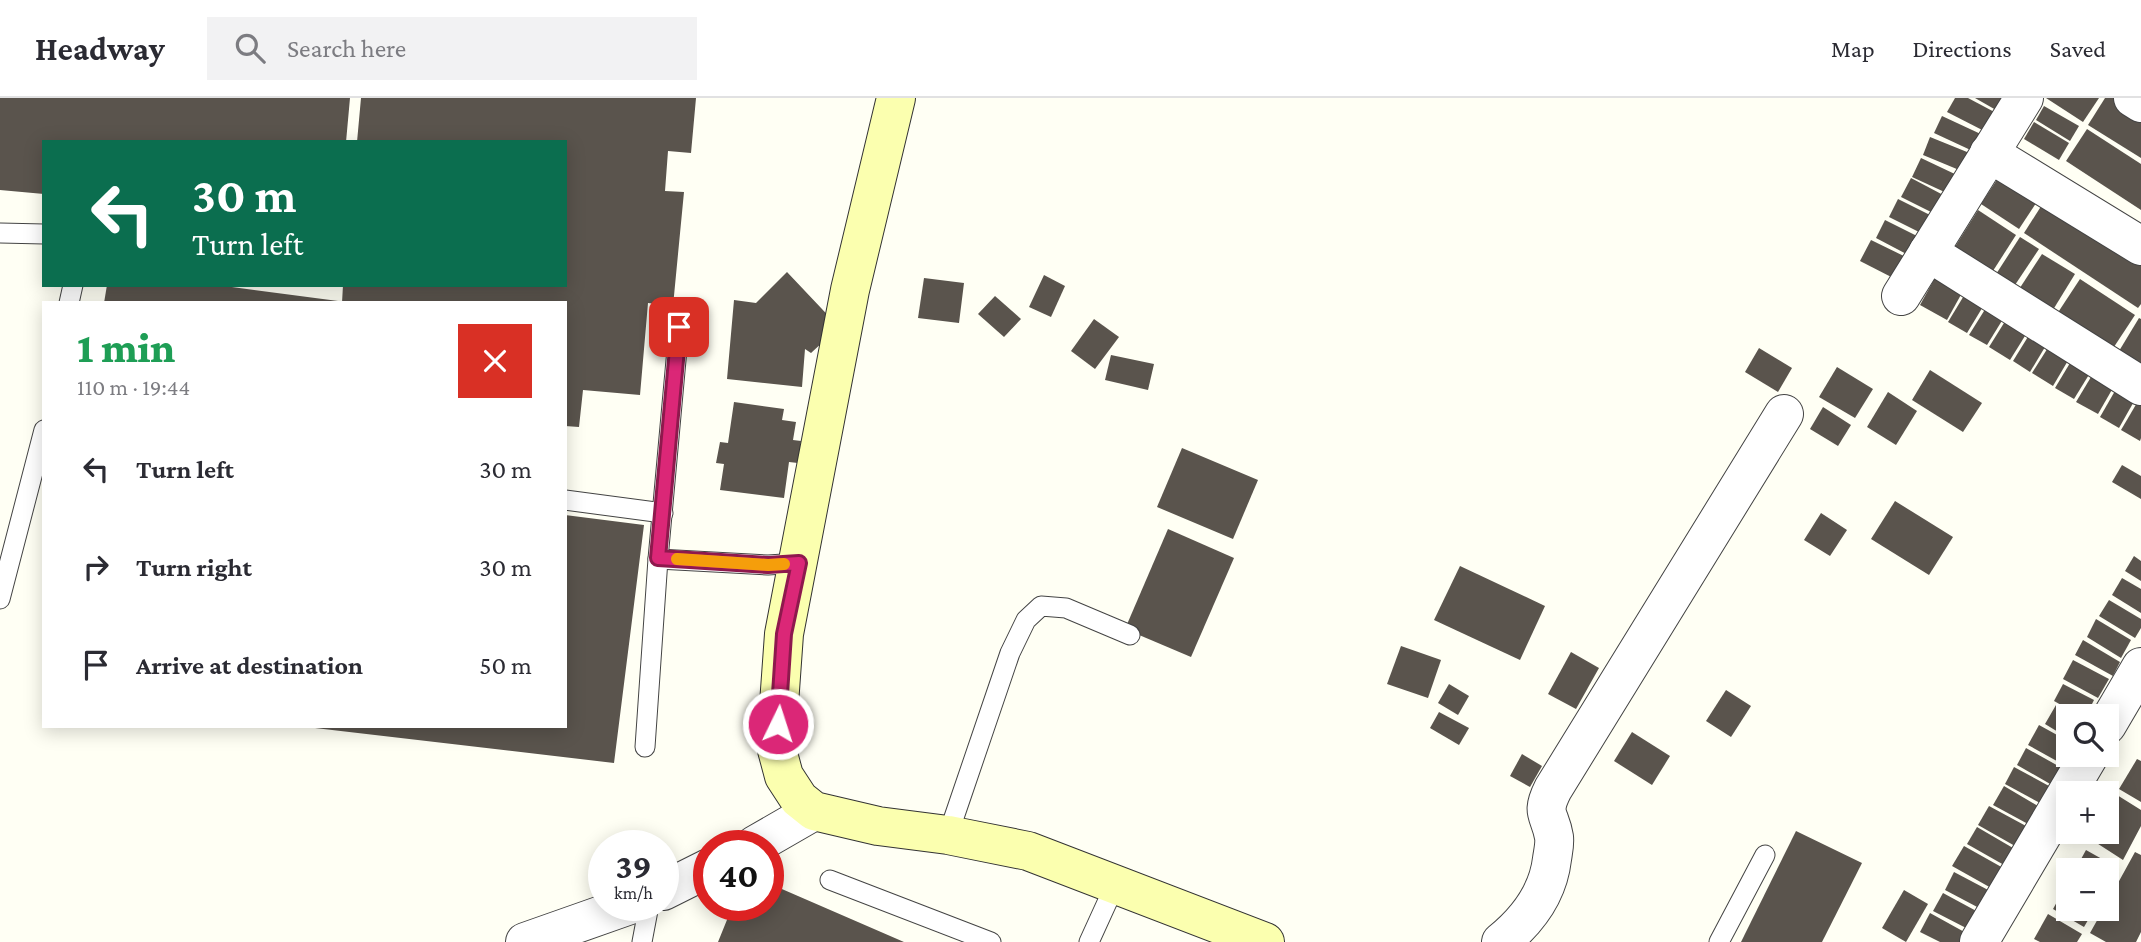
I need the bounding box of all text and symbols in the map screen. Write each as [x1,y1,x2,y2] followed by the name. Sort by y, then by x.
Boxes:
[207,17,697,80] search box
[231,29,269,67] icon: search
[35,30,165,67] text: Headway
[287,34,406,63] text: Search here
[1831,35,1875,62] text: Map
[1913,35,2012,62] text: Directions
[2050,35,2106,62] text: Saved
[77,168,168,259] icon: left
[192,168,297,223] text: 30 m
[192,226,303,262] text: Turn left
[649,297,709,357] pin
[660,308,698,346] icon: arrive
[77,324,175,371] text: 1 min
[458,324,532,398] button: close
[77,374,190,400] text: 110 m · 19:44
[77,450,115,488] icon: left
[136,455,234,484] text: Turn left
[479,455,532,484] text: 30 m
[77,548,115,586] icon: right
[136,553,252,582] text: Turn right
[479,553,532,582] text: 30 m
[77,646,115,684] icon: arrive
[136,651,363,680] text: Arrive at destination
[479,651,532,680] text: 50 m
[741,687,815,761] position arrow
[2056,704,2119,921] map controls
[2056,704,2119,767] button: search
[2056,781,2119,844] button: +
[693,830,784,921] speed limit sign: 40
[615,847,652,886] text: 39
[2056,858,2119,921] button: −
[614,883,653,903] text: km/h

